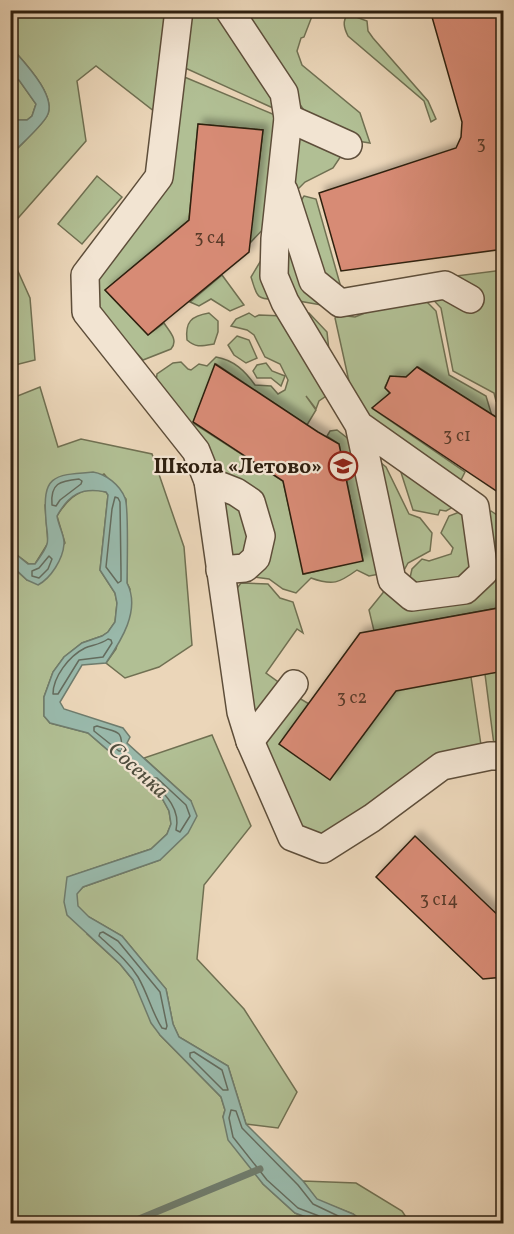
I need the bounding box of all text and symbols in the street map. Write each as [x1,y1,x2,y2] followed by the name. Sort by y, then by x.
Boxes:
[476,132,486,157] house number: 3
[194,226,226,251] house number: 3 с4
[443,424,471,449] house number: 3 с1
[327,450,359,482] school or university icon: Школа «Летово»
[154,453,322,482] place label: Школа «Летово»
[337,686,367,711] house number: 3 с2
[100,735,175,807] water label: Сосенка
[420,888,458,913] house number: 3 с14

